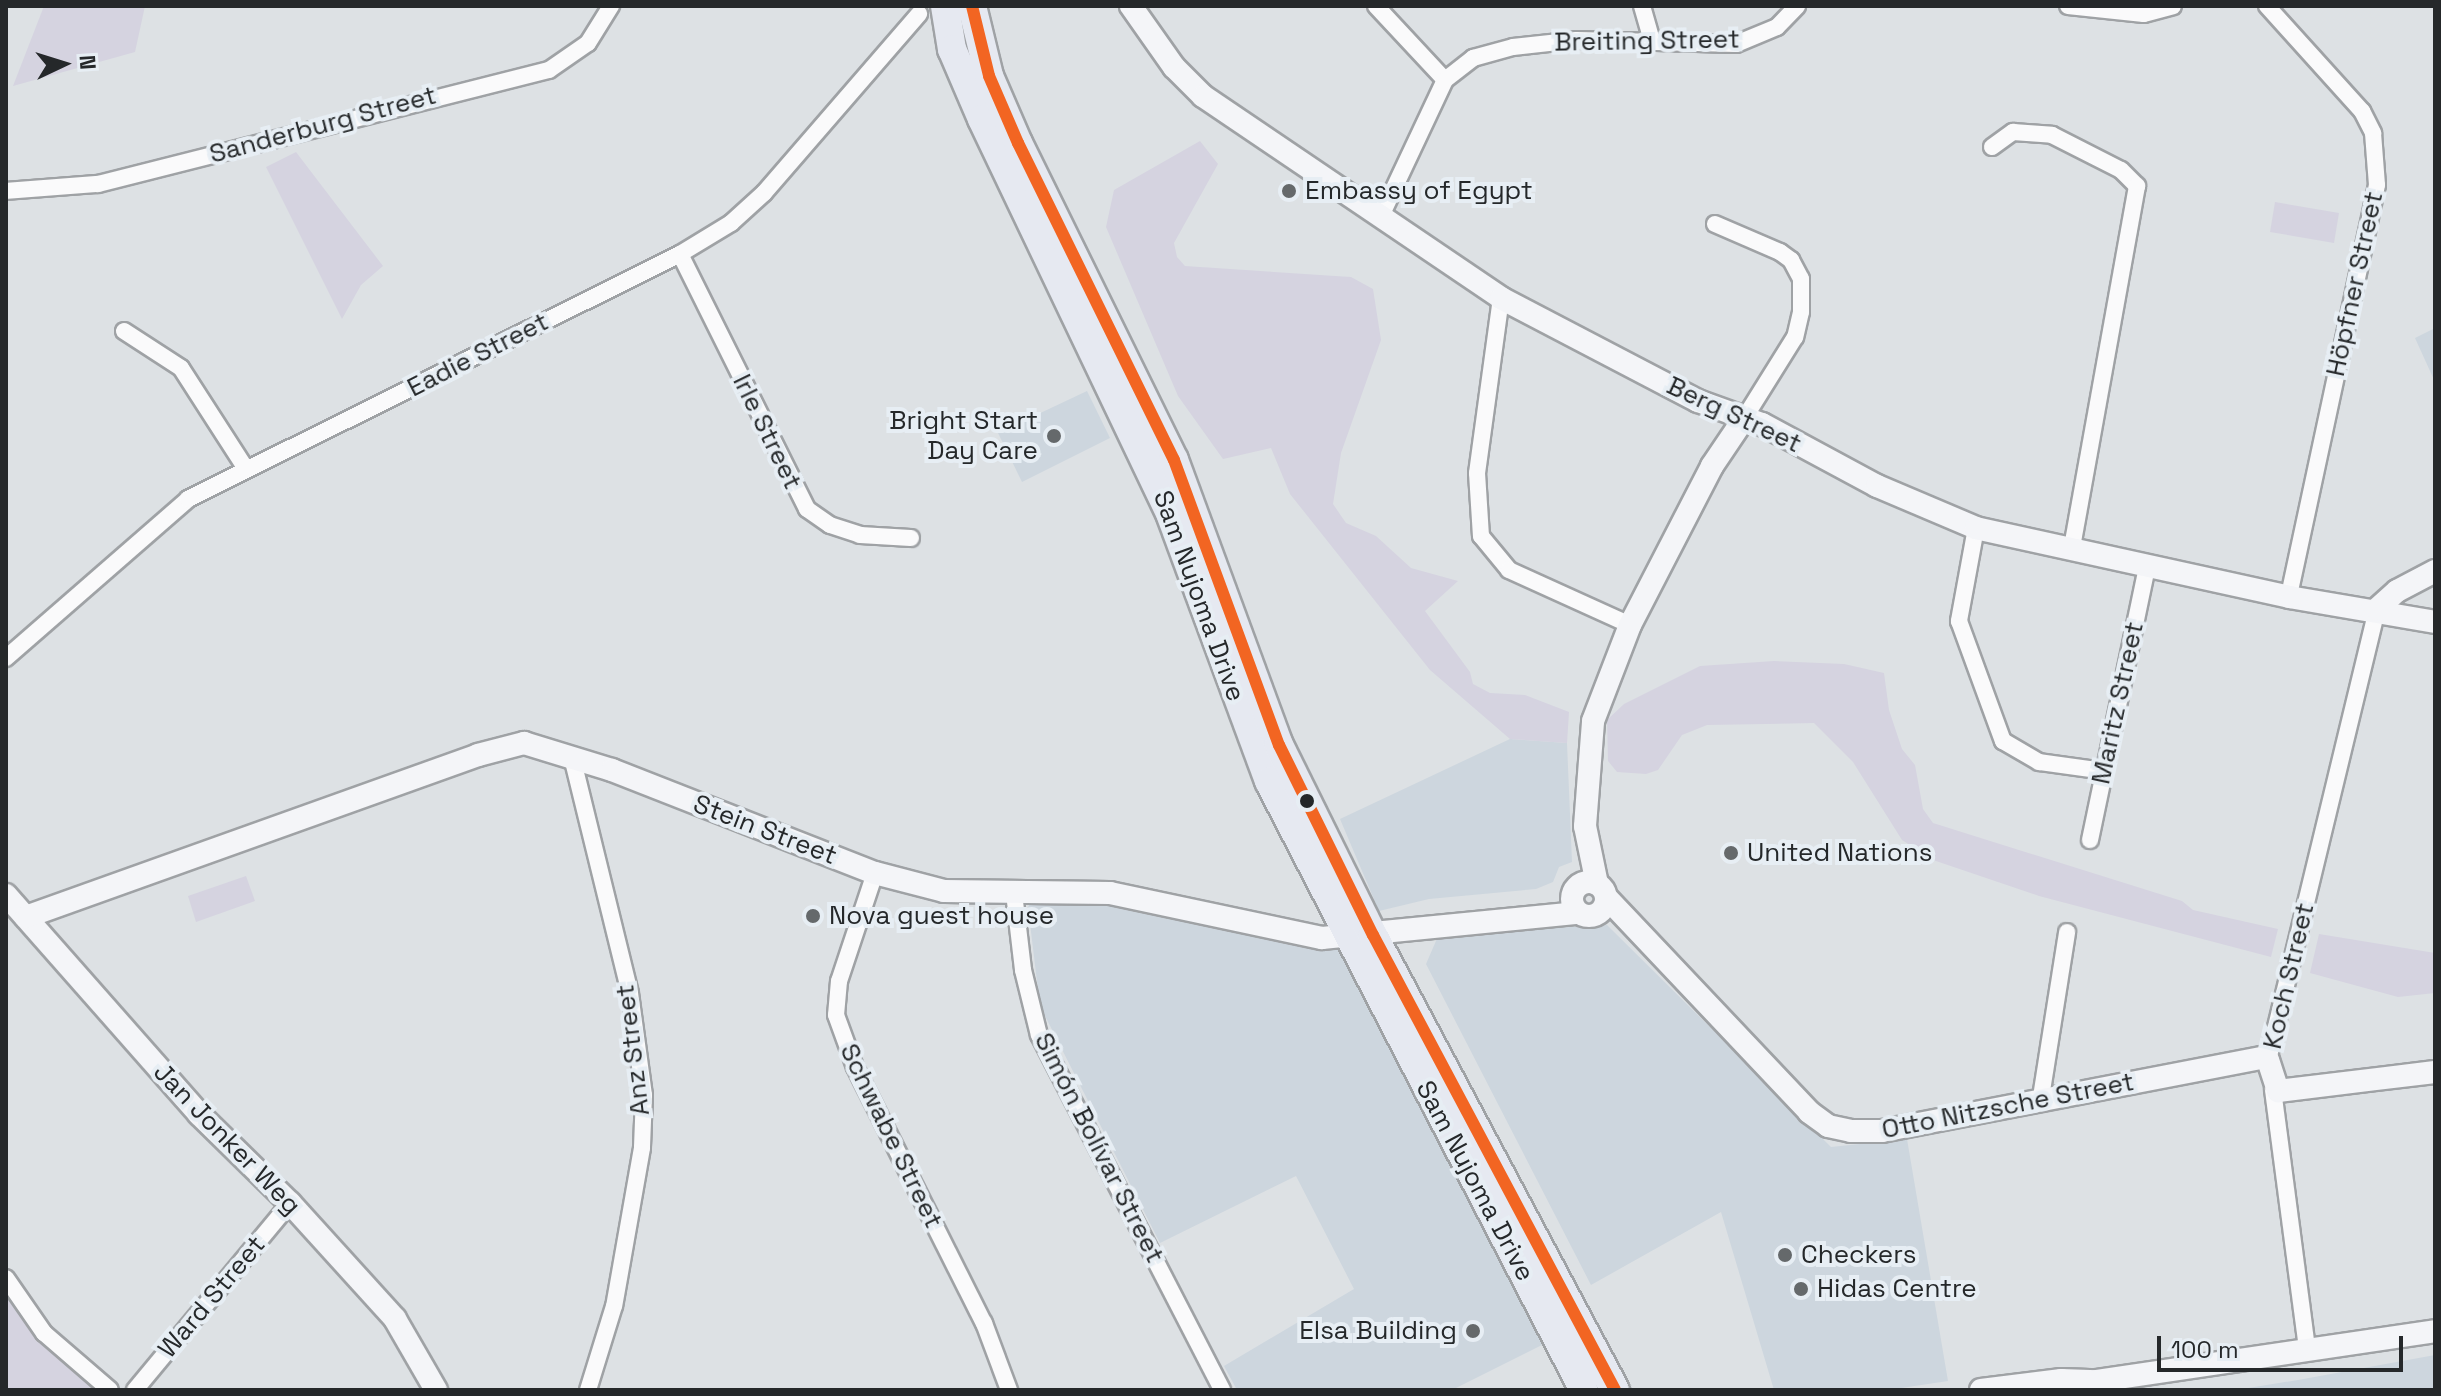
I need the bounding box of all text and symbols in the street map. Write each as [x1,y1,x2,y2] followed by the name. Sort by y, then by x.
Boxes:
[24,24,104,104] north arrow
[1554,24,1740,58] street label: Breiting Street
[73,54,102,71] text: N
[206,80,440,170] street label: Sanderburg Street
[1305,175,1533,207] place label: Embassy of Egypt
[1280,182,1298,200] marker: Embassy of Egypt
[2320,189,2390,379] street label: Höpfner Street
[402,306,554,404] street label: Eadie Street
[726,369,808,495] street label: Irle Street
[1662,370,1806,460] street label: Berg Street
[889,405,1038,466] place label: Bright Start Day Care
[1045,427,1063,445] marker: Bright Start Day Care
[1146,486,1252,706] street label: Sam Nujoma Drive
[2086,619,2150,787] street label: Maritz Street
[689,788,841,872] street label: Stein Street
[1299,793,1315,809] unlabelled marker
[1747,837,1932,869] place label: United Nations
[1722,844,1740,862] marker: United Nations
[829,900,1054,932] place label: Nova guest house
[2257,900,2321,1052] street label: Koch Street
[804,907,822,925] marker: Nova guest house
[609,983,657,1117] street label: Anz Street
[1027,1028,1171,1268] street label: Simón Bolívar Street
[833,1039,949,1233] street label: Schwabe Street
[147,1057,307,1221] street label: Jan Jonker Weg
[1879,1066,2137,1146] street label: Otto Nitzsche Street
[1409,1076,1541,1286] street label: Sam Nujoma Drive
[152,1230,272,1364] street label: Ward Street
[1801,1239,1917,1271] place label: Checkers
[1776,1246,1794,1264] marker: Checkers
[1817,1273,1977,1305] place label: Hidas Centre
[1792,1280,1810,1298] marker: Hidas Centre
[1299,1315,1457,1347] place label: Elsa Building
[2161,1320,2407,1370] scale bar
[1464,1322,1482,1340] marker: Elsa Building
[2171,1334,2239,1365] text: 100 m

